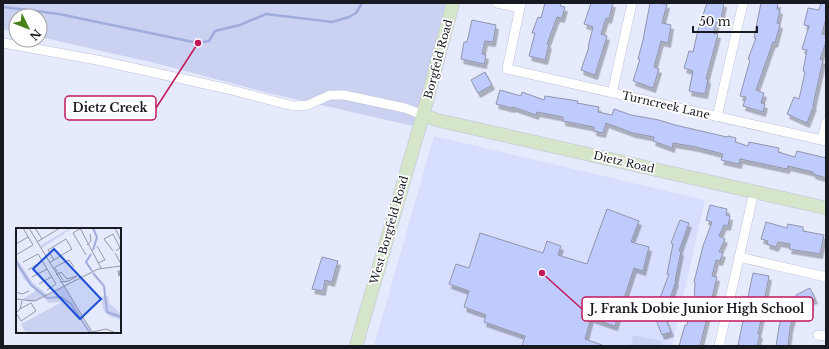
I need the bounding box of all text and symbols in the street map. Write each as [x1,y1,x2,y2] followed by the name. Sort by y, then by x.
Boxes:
[8,8,48,48] north arrow
[693,8,757,34] scale bar
[699,14,731,29] text: 50 m
[421,17,455,100] street label: Borgfeld Road
[26,26,44,44] text: N
[621,88,711,122] street label: Turncreek Lane
[65,96,156,120] callout: Dietz Creek
[73,100,148,115] text: Dietz Creek
[592,148,657,176] street label: Dietz Road
[367,174,411,287] street label: West Borgfeld Road
[16,228,121,333] inset map
[582,297,813,321] callout: J. Frank Dobie Junior High School
[587,301,805,316] text: J. Frank Dobie Junior High School

